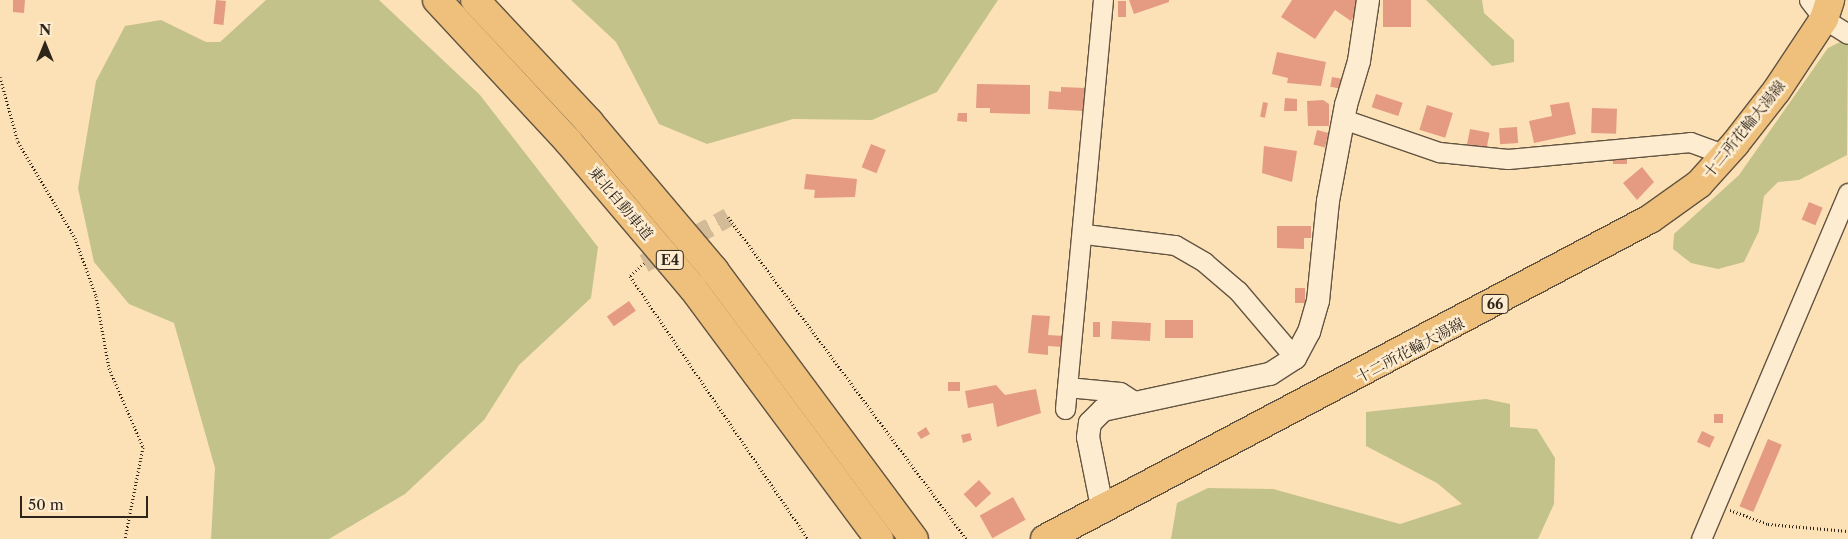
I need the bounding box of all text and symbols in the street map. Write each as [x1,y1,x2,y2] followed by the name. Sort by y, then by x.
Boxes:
[20,20,70,70] north arrow
[39,21,51,39] text: N
[1699,77,1789,181] street label: 十二所花輪大湯線
[585,163,657,243] street label: 東北自動車道
[655,248,685,272] road number: E4
[1481,292,1509,316] road number: 66
[1353,314,1467,386] street label: 十二所花輪大湯線
[22,486,150,518] scale bar
[28,495,64,514] text: 50 m

